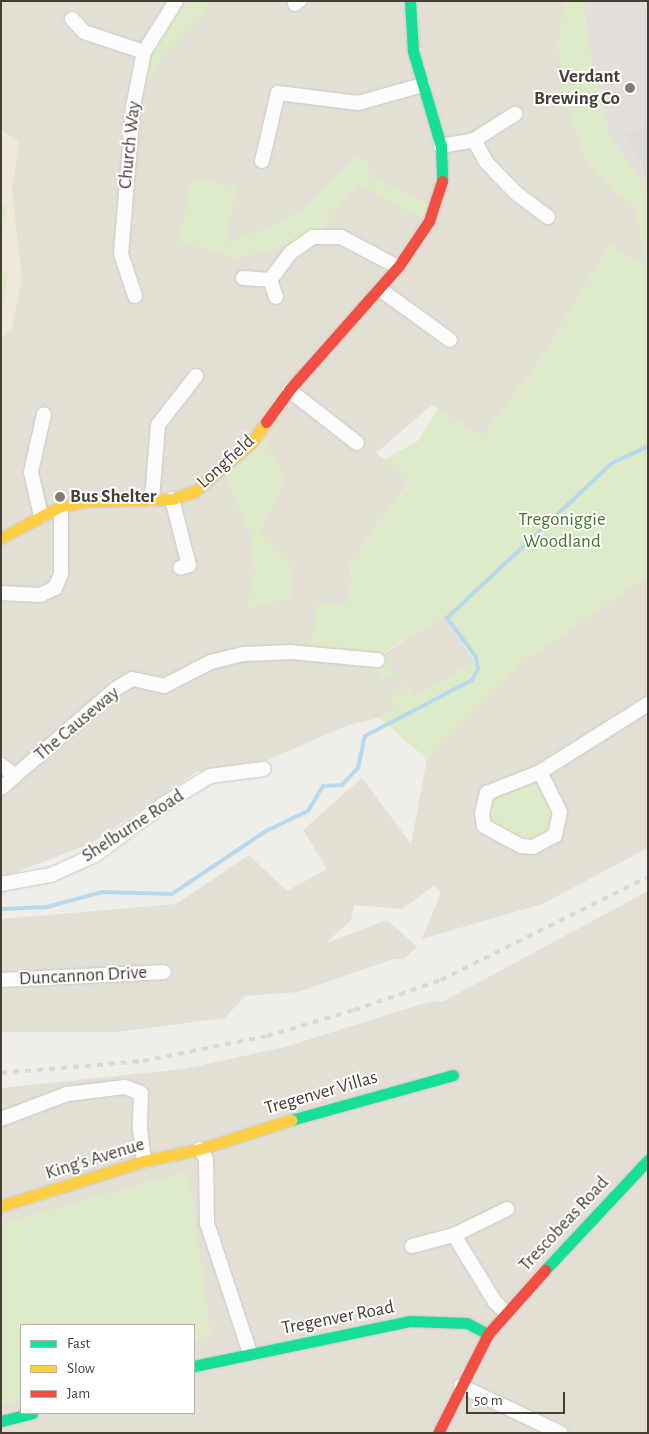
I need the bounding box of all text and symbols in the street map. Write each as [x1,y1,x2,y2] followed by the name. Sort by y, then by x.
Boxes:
[534,66,620,110] place label: Verdant Brewing Co
[624,82,636,94] marker: Verdant Brewing Co
[114,100,146,190] street label: Church Way
[192,430,260,494] street label: Longfield
[70,486,156,508] place label: Bus Shelter
[54,491,66,503] marker: Bus Shelter
[518,509,606,553] park label: Tregoniggie Woodland
[30,682,124,766] street label: The Causeway
[78,785,188,867] street label: Shelburne Road
[18,961,148,991] street label: Duncannon Drive
[262,1066,380,1120] street label: Tregenver Villas
[43,1133,147,1185] street label: King's Avenue
[514,1172,614,1276] street label: Trescobeas Road
[280,1296,396,1340] street label: Tregenver Road
[20,1324,195,1414] legend
[67,1336,90,1351] text: Fast
[67,1361,95,1376] text: Slow
[469,1382,568,1414] scale bar
[67,1386,90,1401] text: Jam
[474,1393,503,1408] text: 50 m

